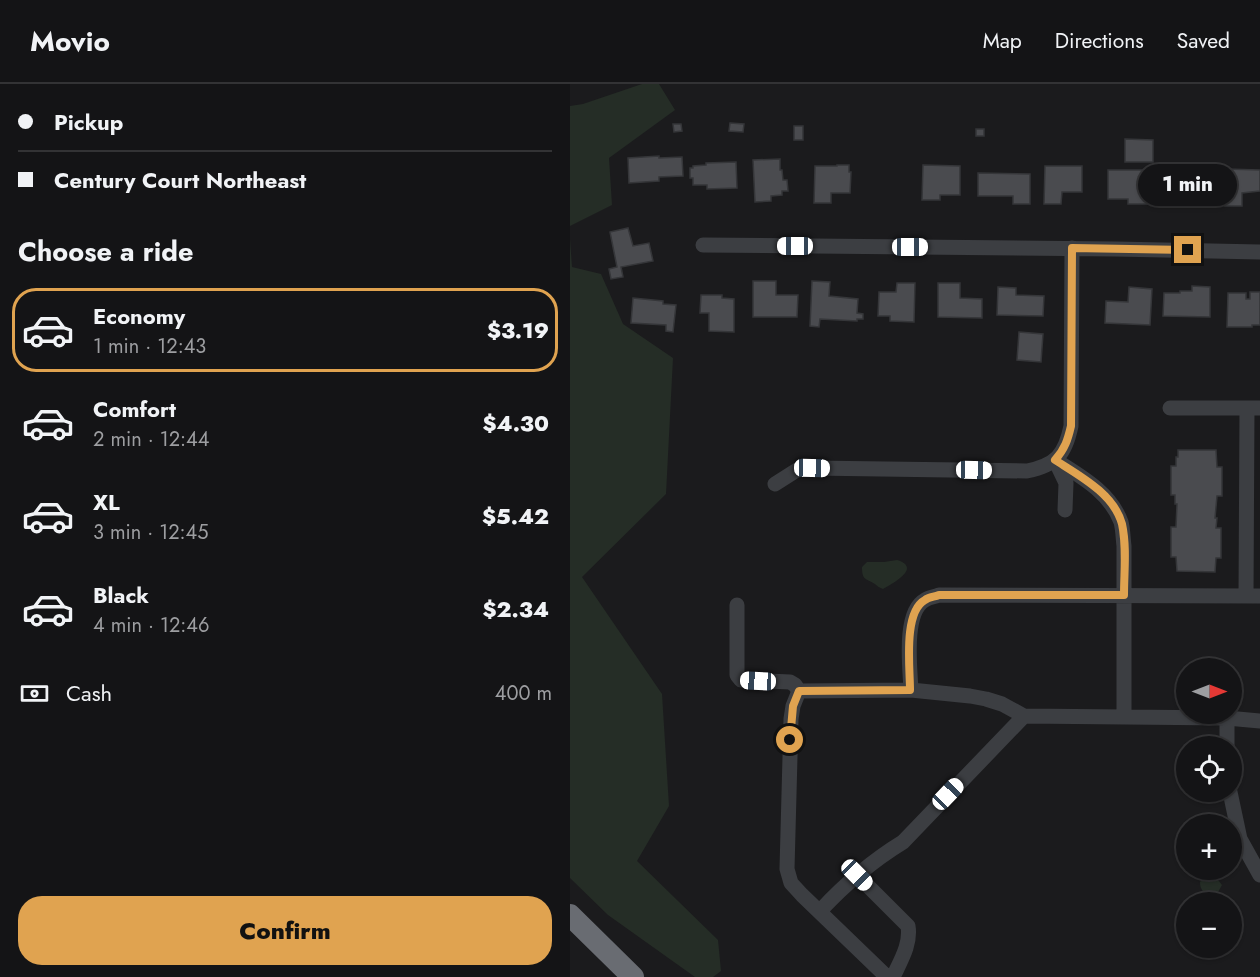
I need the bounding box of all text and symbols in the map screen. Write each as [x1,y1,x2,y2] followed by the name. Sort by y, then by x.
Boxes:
[30,21,110,62] text: Movio
[983,26,1022,56] text: Map
[1055,26,1144,56] text: Directions
[1177,26,1230,56] text: Saved
[54,106,123,138] text: Pickup
[1138,163,1238,205] callout: 1 min
[54,164,306,196] text: Century Court Northeast
[1162,170,1213,199] text: 1 min
[18,232,193,271] text: Choose a ride
[1174,236,1201,263] route end
[777,237,813,255] car
[892,238,928,256] car
[93,300,185,332] text: Economy
[21,303,75,357] icon: car
[487,314,549,346] text: $3.19
[93,332,206,361] text: 1 min · 12:43
[93,393,176,425] text: Comfort
[21,396,75,450] icon: car
[483,407,549,439] text: $4.30
[93,425,209,454] text: 2 min · 12:44
[794,459,830,477] car
[956,461,992,479] car
[93,486,120,518] text: XL
[21,489,75,543] icon: car
[482,500,549,532] text: $5.42
[93,518,209,547] text: 3 min · 12:45
[93,579,149,611] text: Black
[21,582,75,636] icon: car
[483,593,549,625] text: $2.34
[93,611,210,640] text: 4 min · 12:46
[1176,658,1242,724] north arrow
[1176,658,1242,958] map controls
[740,671,776,691] car
[18,677,51,710] icon: cash
[66,677,112,709] text: Cash
[495,679,552,708] text: 400 m
[776,726,803,753] route start
[1176,736,1242,802] button: locate
[929,775,967,813] car
[1176,814,1242,880] button: +
[838,856,876,894] car
[1176,892,1242,958] button: −
[18,896,552,965] button: Confirm

